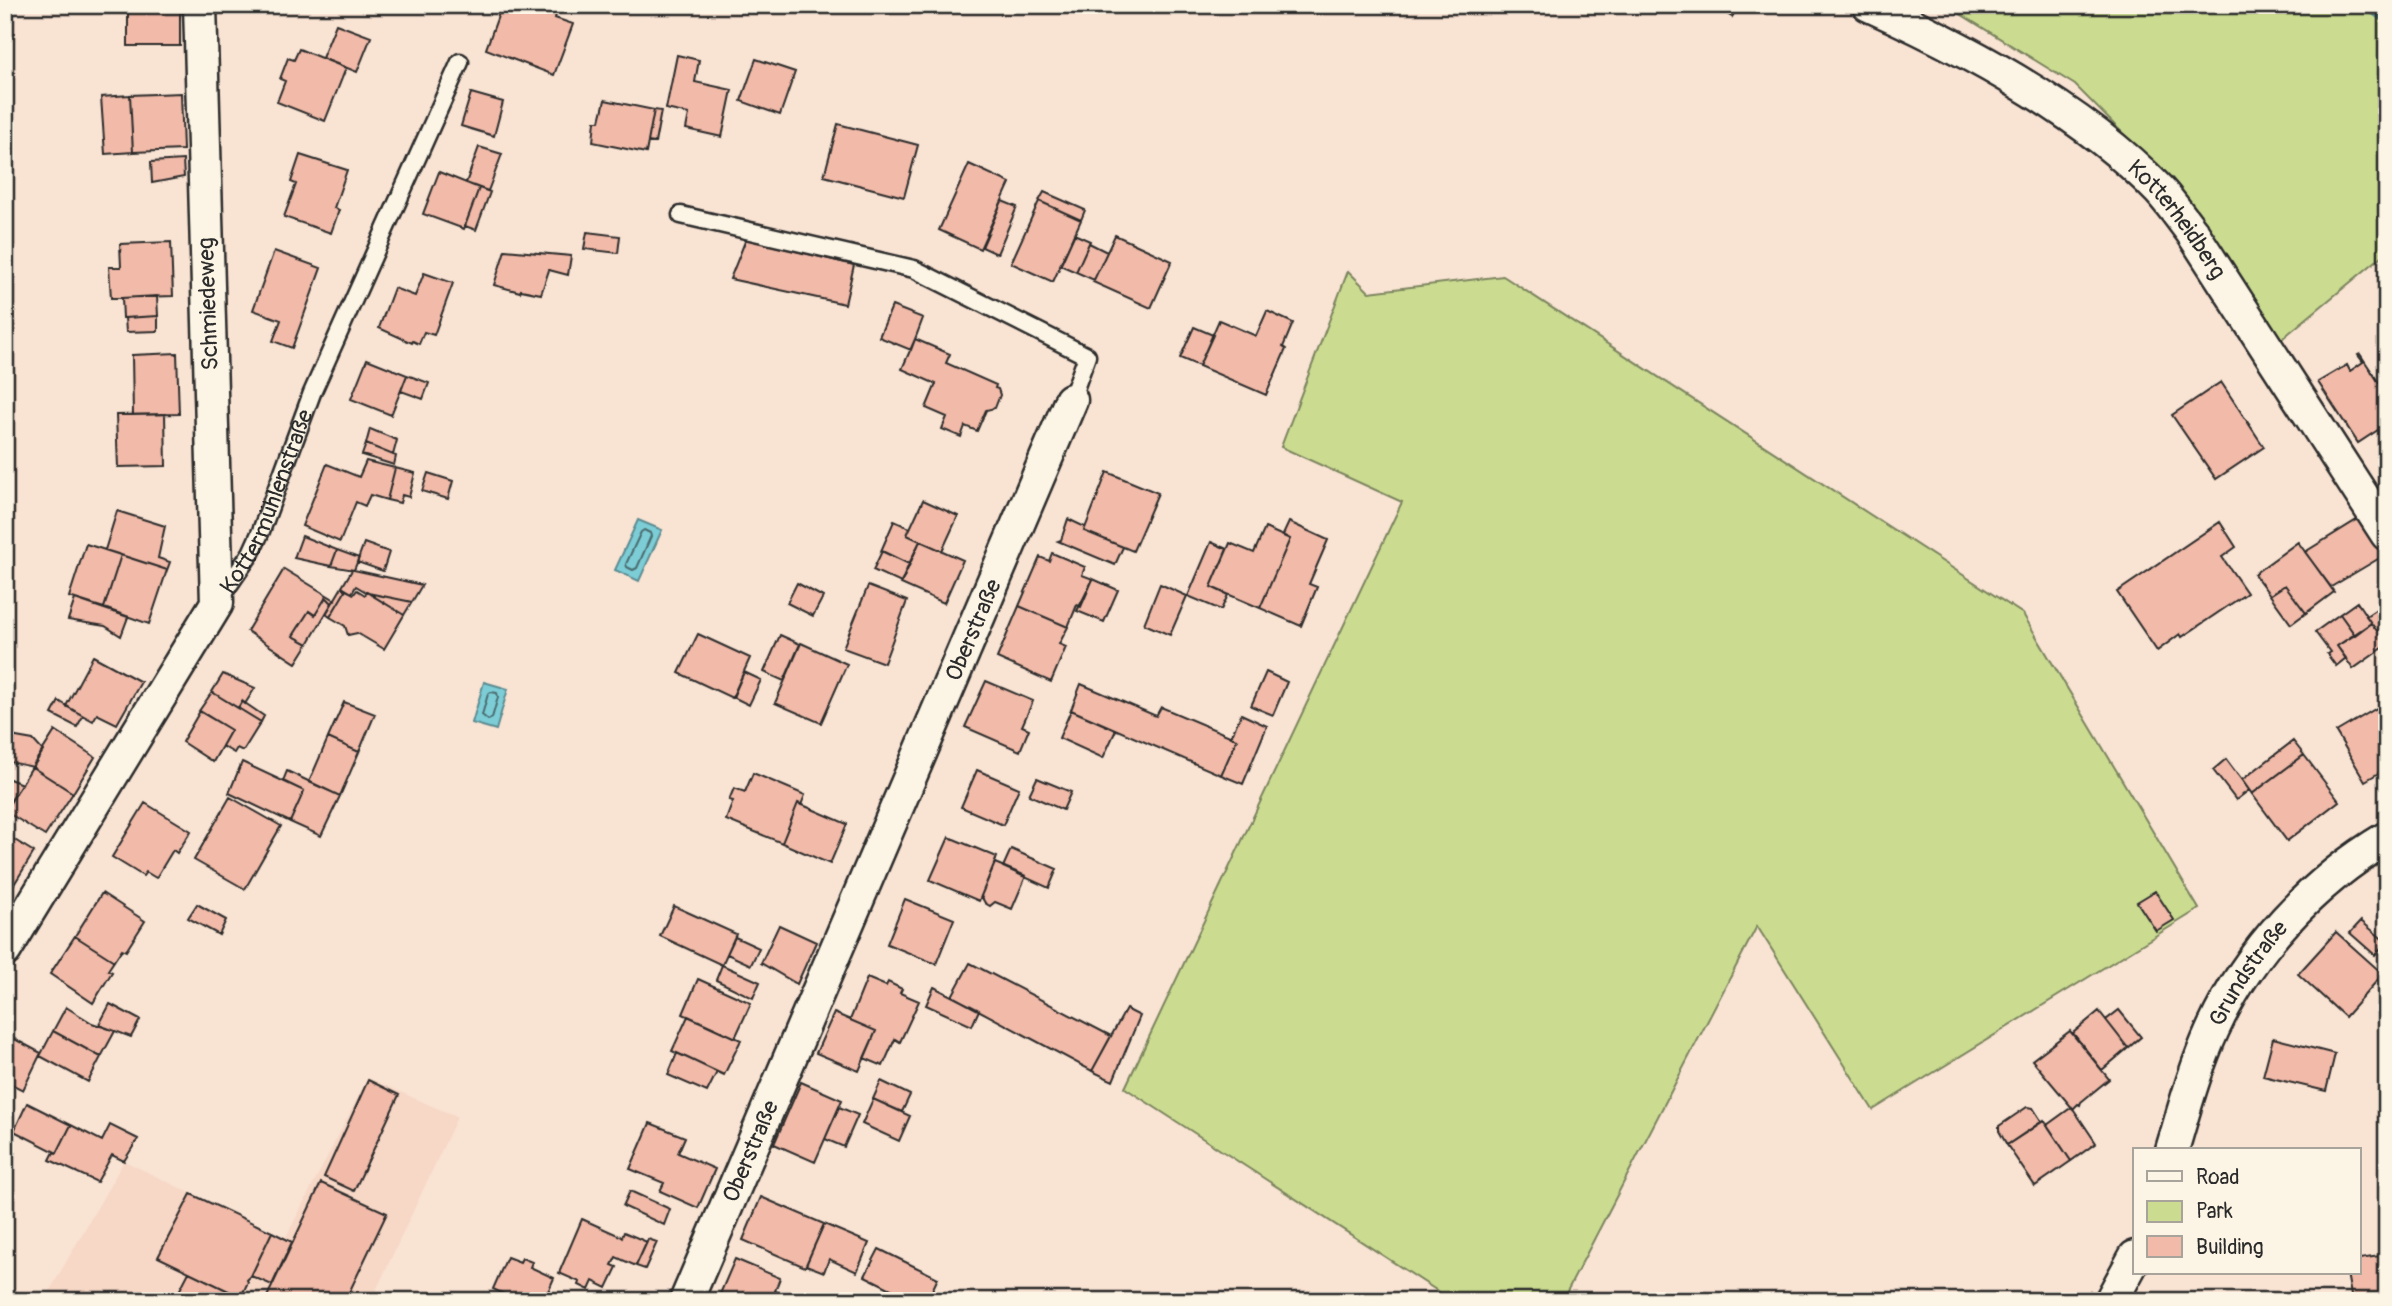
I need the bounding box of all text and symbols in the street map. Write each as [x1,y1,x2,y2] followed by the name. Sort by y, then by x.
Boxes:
[2122,153,2233,284] street label: Kotterheidberg
[191,237,225,371] street label: Schmiedeweg
[213,405,319,599] street label: Kottermühlenstraße
[938,574,1008,685] street label: Oberstraße
[2202,913,2294,1031] street label: Grundstraße
[716,1095,785,1206] street label: Oberstraße
[2133,1148,2360,1274] legend
[2196,1164,2240,1191] text: Road
[2196,1198,2233,1225] text: Park
[2196,1234,2263,1261] text: Building

